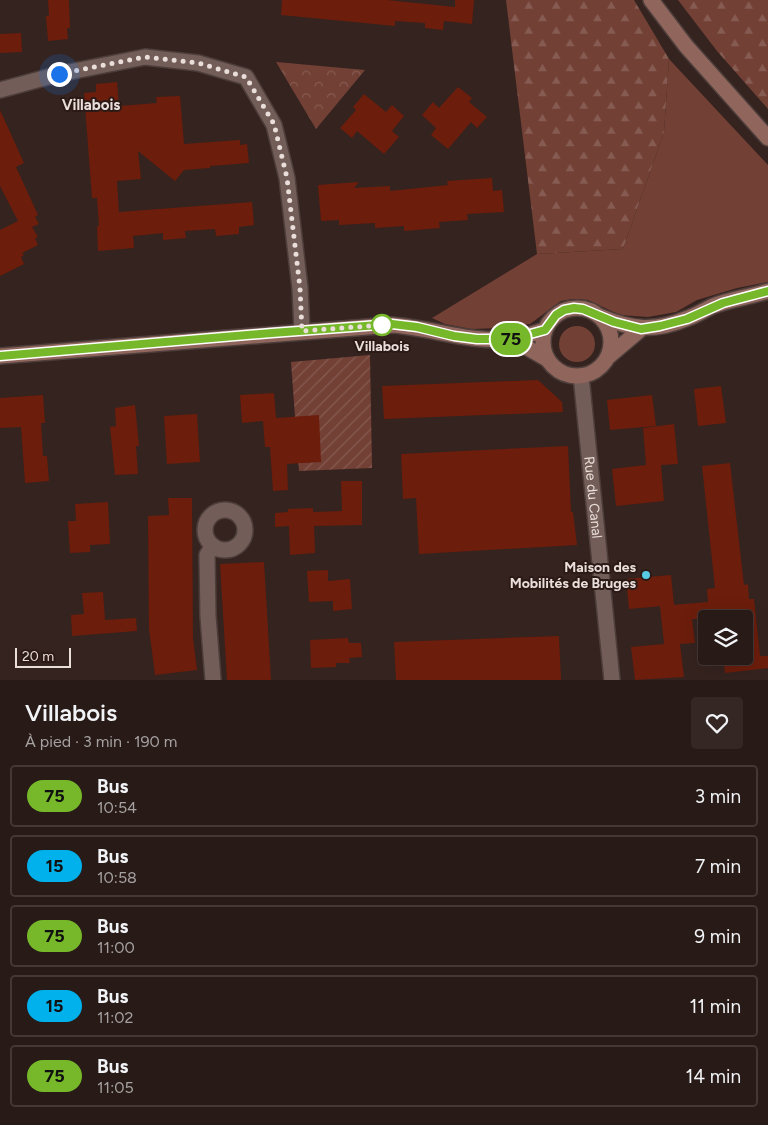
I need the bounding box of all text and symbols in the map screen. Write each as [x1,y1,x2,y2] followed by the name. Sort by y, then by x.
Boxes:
[47,62,72,87] your location
[62,96,120,114] district label: Villabois
[371,314,393,336] marker: Villabois
[488,323,534,355] line badge: 75
[501,328,521,350] text: 75
[355,338,410,355] place label: Villabois
[581,455,606,539] street label: Rue du Canal
[510,559,636,592] place label: Maison des Mobilités de Bruges
[640,569,652,581] marker: Maison des Mobilités de Bruges
[698,610,753,665] map controls
[698,610,753,665] button: layers
[15,645,71,668] scale bar
[22,648,54,665] text: 20 m
[691,697,743,749] button: heart
[25,698,117,727] text: Villabois
[25,732,177,751] text: À pied · 3 min · 190 m
[97,775,128,798] text: Bus
[44,785,65,807] text: 75
[695,785,741,808] text: 3 min
[97,798,137,817] text: 10:54
[97,845,128,868] text: Bus
[45,855,64,877] text: 15
[695,855,741,878] text: 7 min
[97,868,137,887] text: 10:58
[97,915,128,938] text: Bus
[44,925,65,947] text: 75
[694,925,741,948] text: 9 min
[97,938,135,957] text: 11:00
[97,985,128,1008] text: Bus
[45,995,64,1017] text: 15
[689,995,741,1018] text: 11 min
[97,1008,133,1027] text: 11:02
[97,1055,128,1078] text: Bus
[44,1065,65,1087] text: 75
[685,1065,741,1088] text: 14 min
[97,1078,134,1097] text: 11:05

